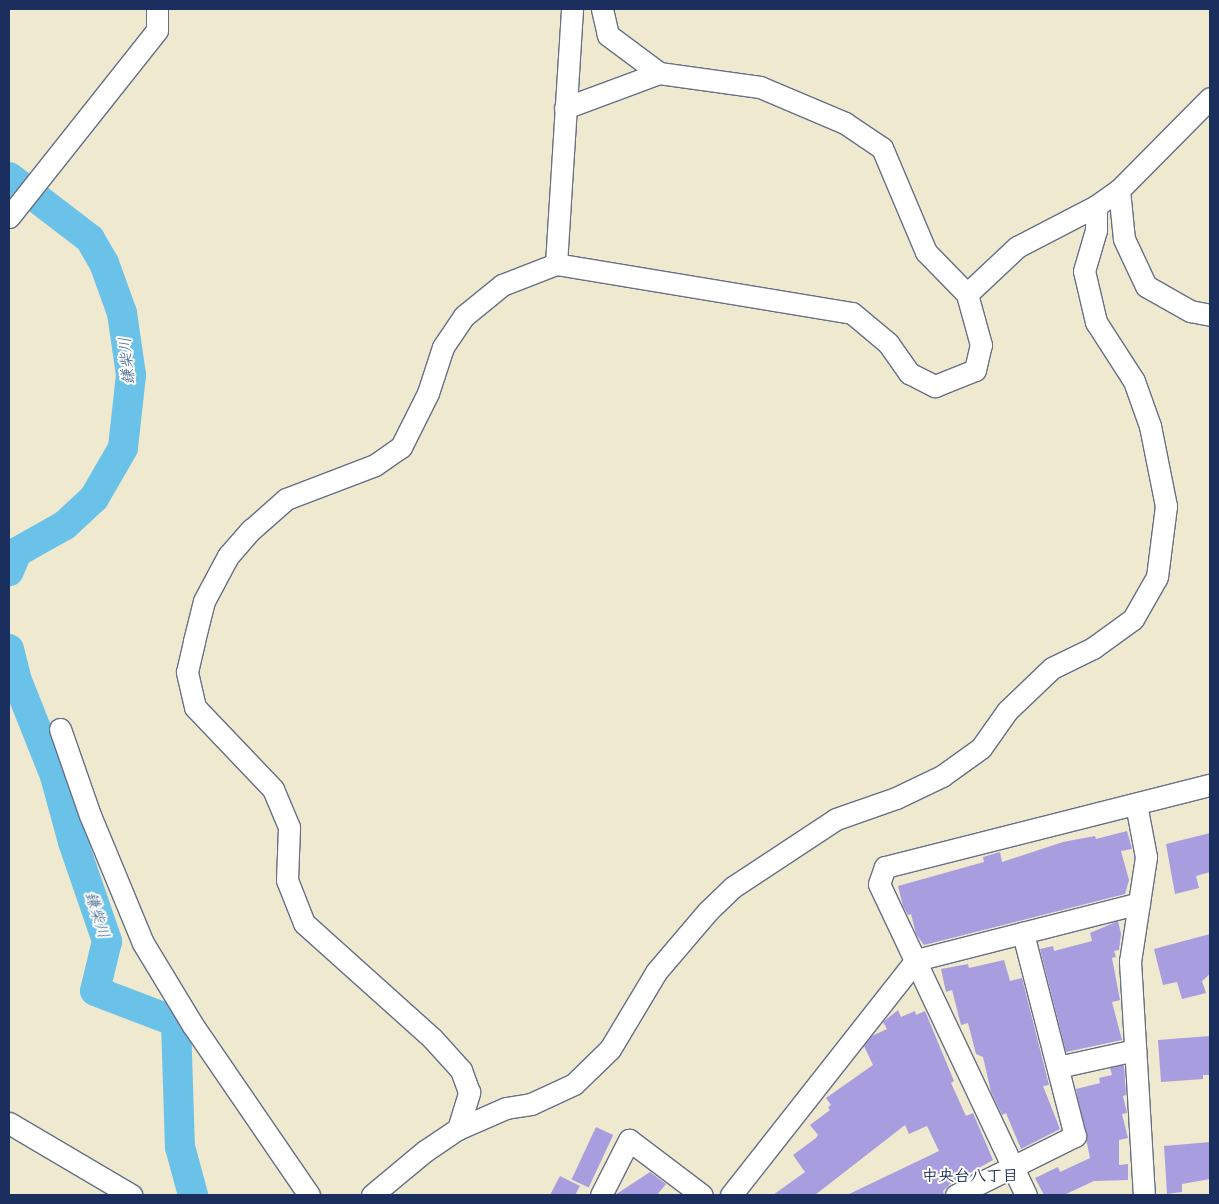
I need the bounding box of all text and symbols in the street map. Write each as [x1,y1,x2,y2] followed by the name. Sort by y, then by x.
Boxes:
[115,336,139,386] water label: 鎌柴川
[81,889,113,941] water label: 鎌柴川
[922,1166,1018,1186] district label: 中央台八丁目

